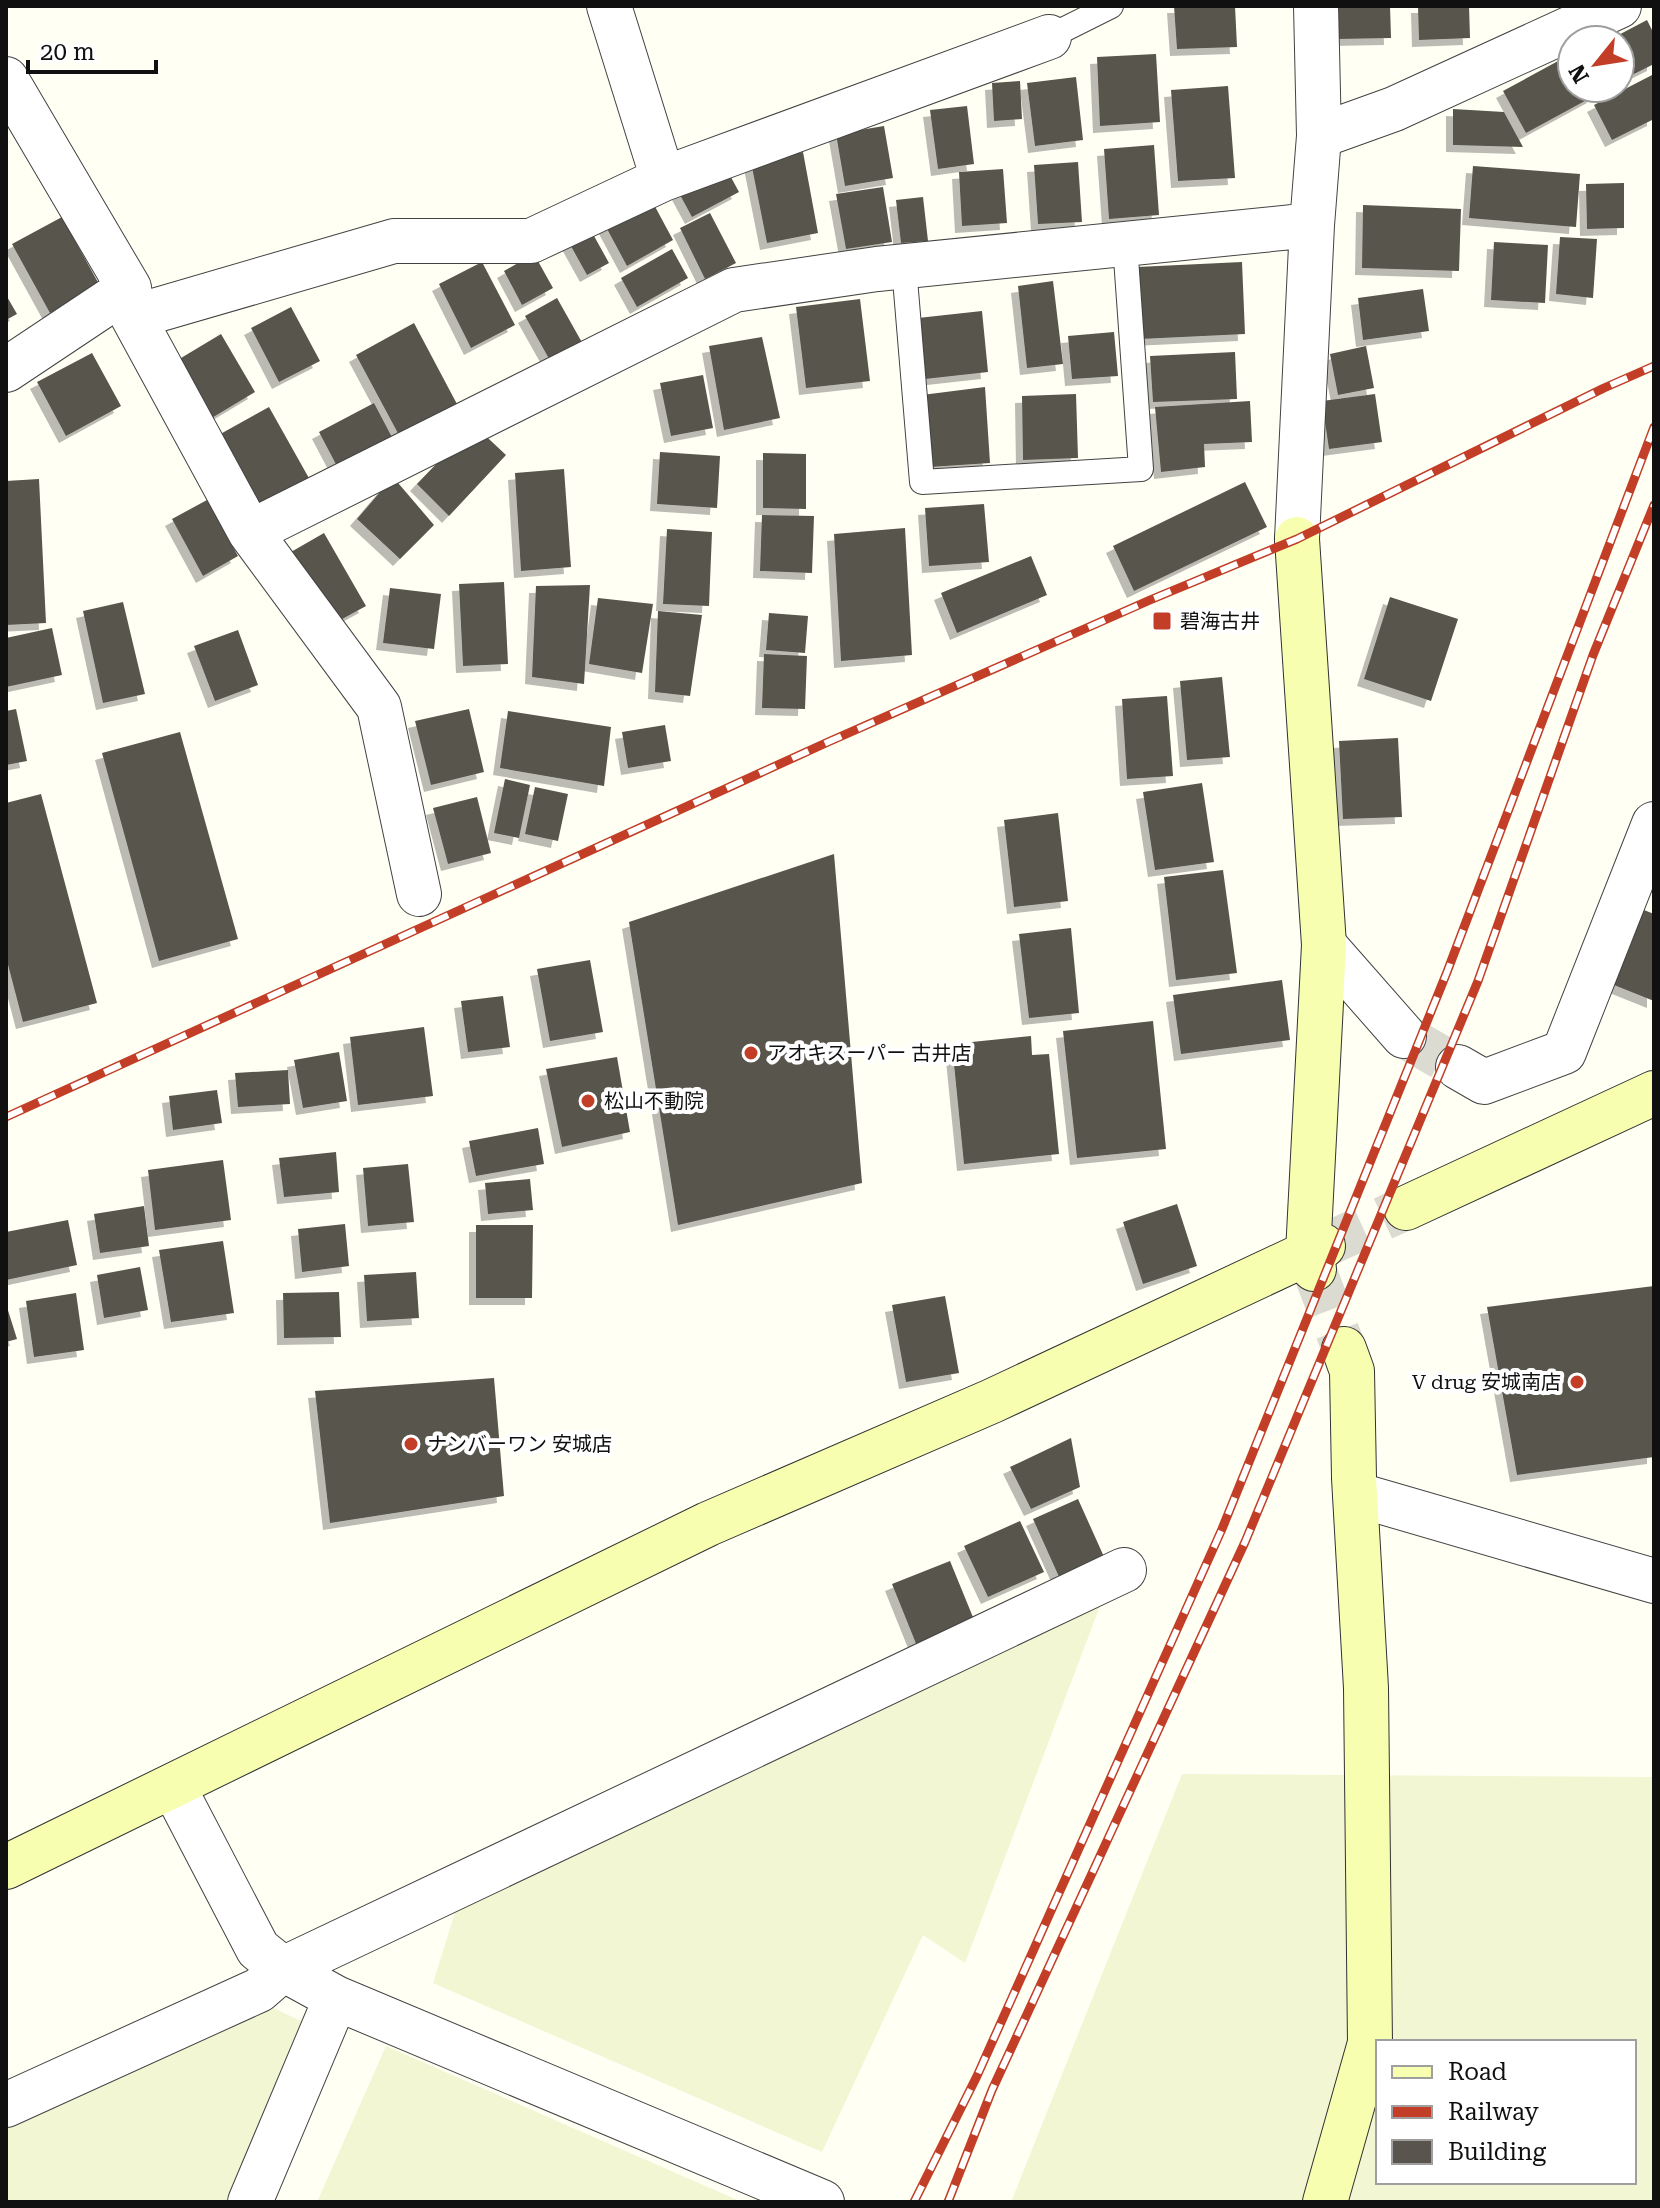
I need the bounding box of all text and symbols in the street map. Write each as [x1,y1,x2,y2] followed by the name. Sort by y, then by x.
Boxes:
[28,24,156,74] scale bar
[1556,24,1636,104] north arrow
[40,38,95,66] text: 20 m
[1564,60,1594,87] text: N
[1180,609,1260,633] place label: 碧海古井
[1151,610,1173,632] marker: 碧海古井
[767,1041,971,1065] place label: アオキスーパー 古井店
[742,1044,760,1062] marker: アオキスーパー 古井店
[604,1089,704,1113] place label: 松山不動院
[579,1092,597,1110] marker: 松山不動院
[1412,1370,1561,1394] place label: V drug 安城南店
[1568,1373,1586,1391] marker: V drug 安城南店
[427,1432,612,1456] place label: ナンバーワン 安城店
[402,1435,420,1453] marker: ナンバーワン 安城店
[1376,2040,1636,2184] legend
[1448,2058,1507,2086] text: Road
[1448,2098,1539,2126] text: Railway
[1448,2138,1546,2166] text: Building

